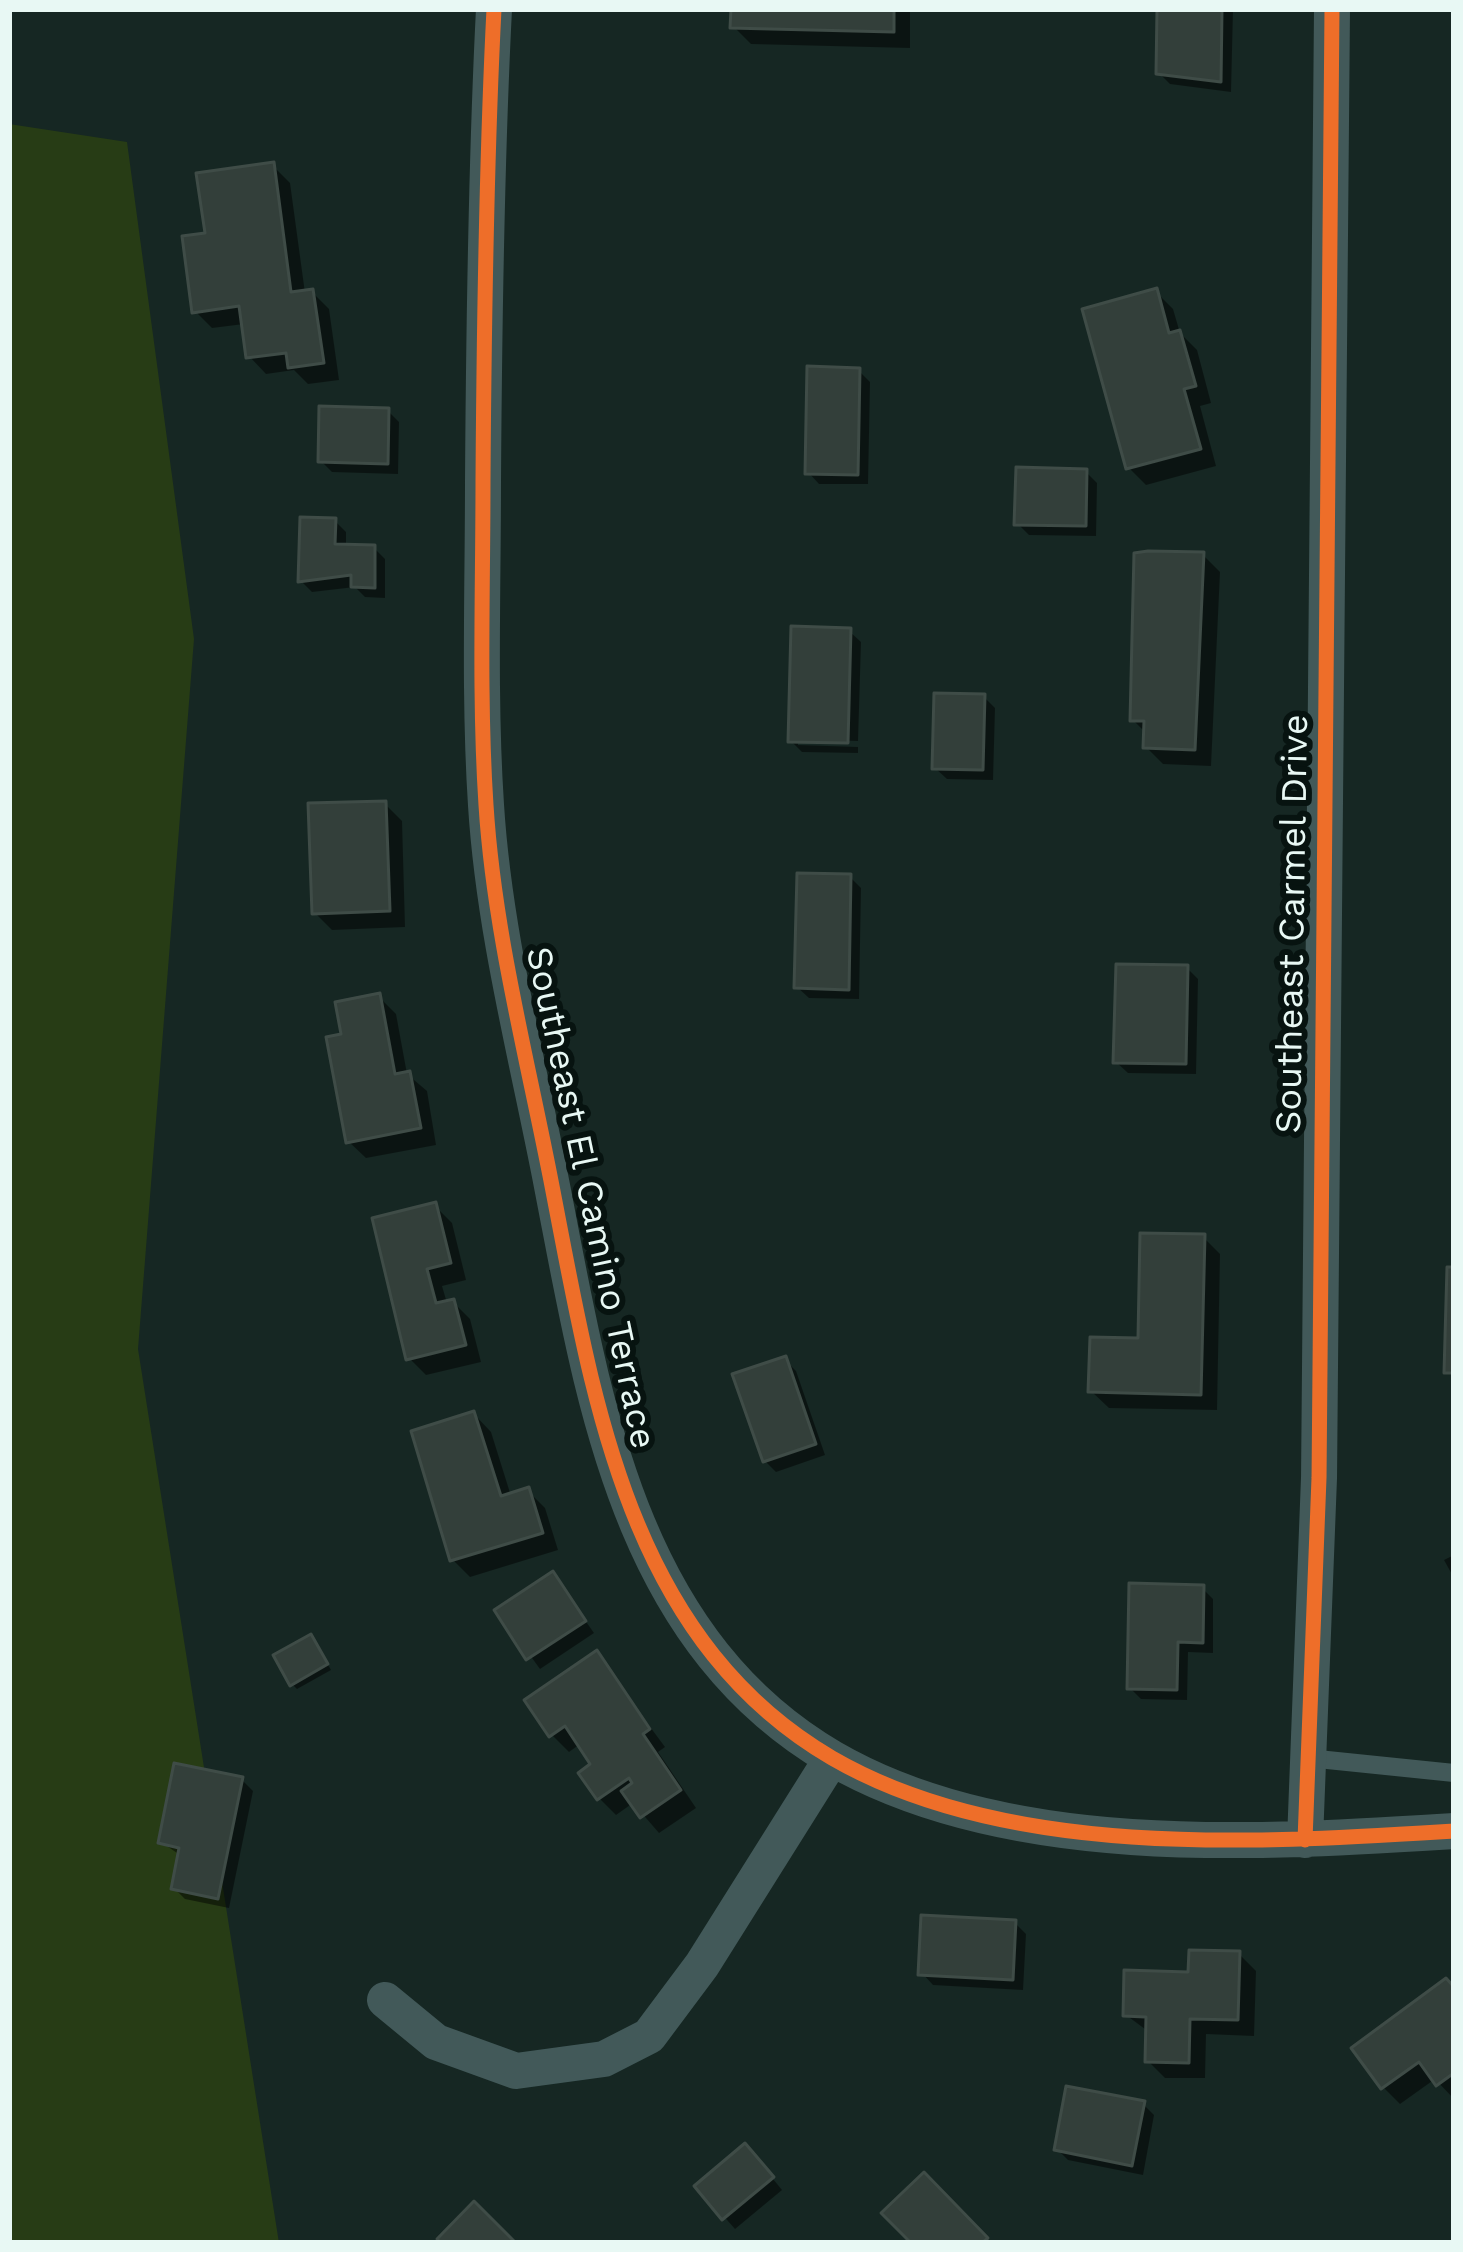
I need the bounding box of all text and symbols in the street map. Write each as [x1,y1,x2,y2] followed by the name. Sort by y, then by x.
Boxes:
[1268,714,1318,1134] street label: Southeast Carmel Drive
[516,943,664,1453] street label: Southeast El Camino Terrace

